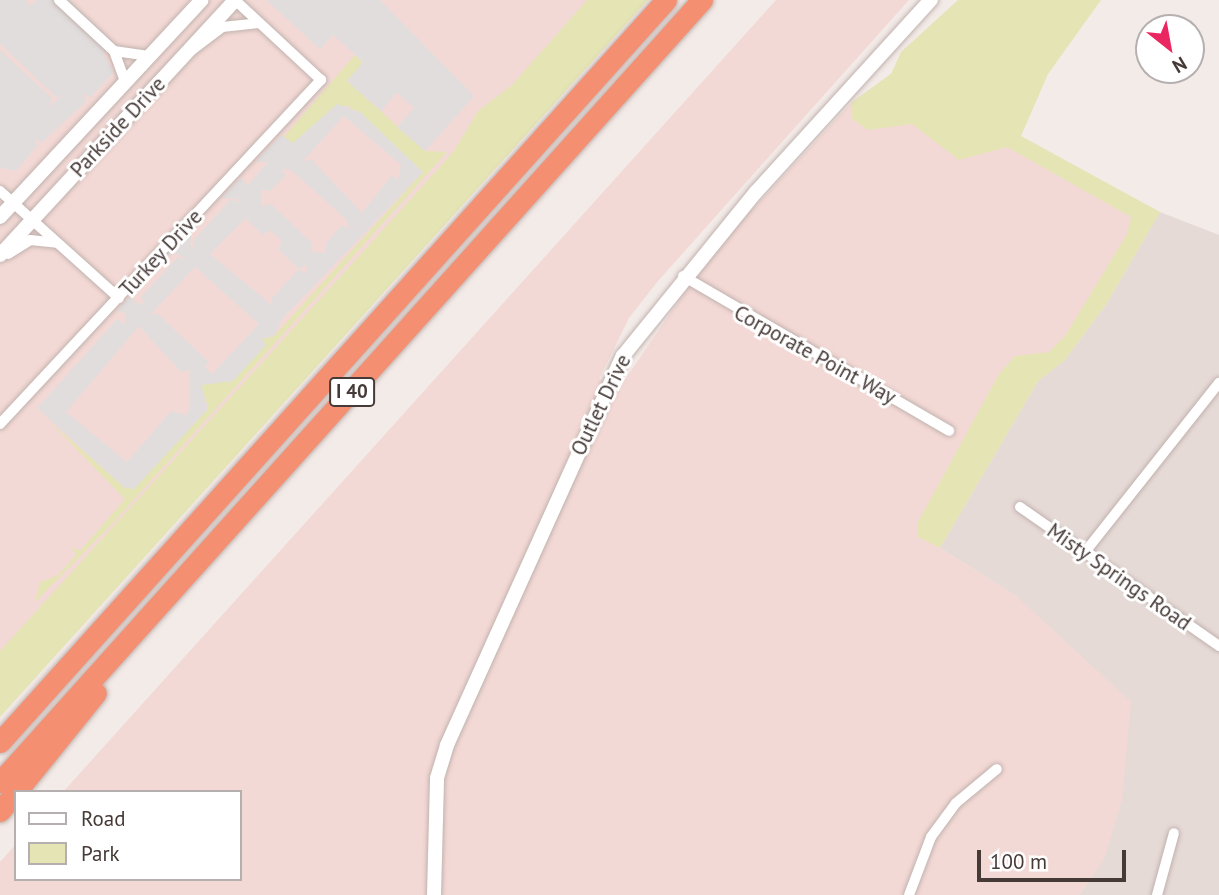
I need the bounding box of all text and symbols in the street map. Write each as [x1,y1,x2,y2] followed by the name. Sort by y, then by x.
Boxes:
[1135,14,1205,84] north arrow
[1168,52,1191,79] text: N
[65,72,171,182] street label: Parkside Drive
[114,204,208,302] street label: Turkey Drive
[729,300,901,410] street label: Corporate Point Way
[566,350,636,460] street label: Outlet Drive
[328,376,376,408] road number: I 40
[1042,518,1196,636] street label: Misty Springs Road
[14,790,242,881] legend
[81,805,125,832] text: Road
[981,836,1130,880] scale bar
[81,840,120,867] text: Park
[990,848,1047,875] text: 100 m

